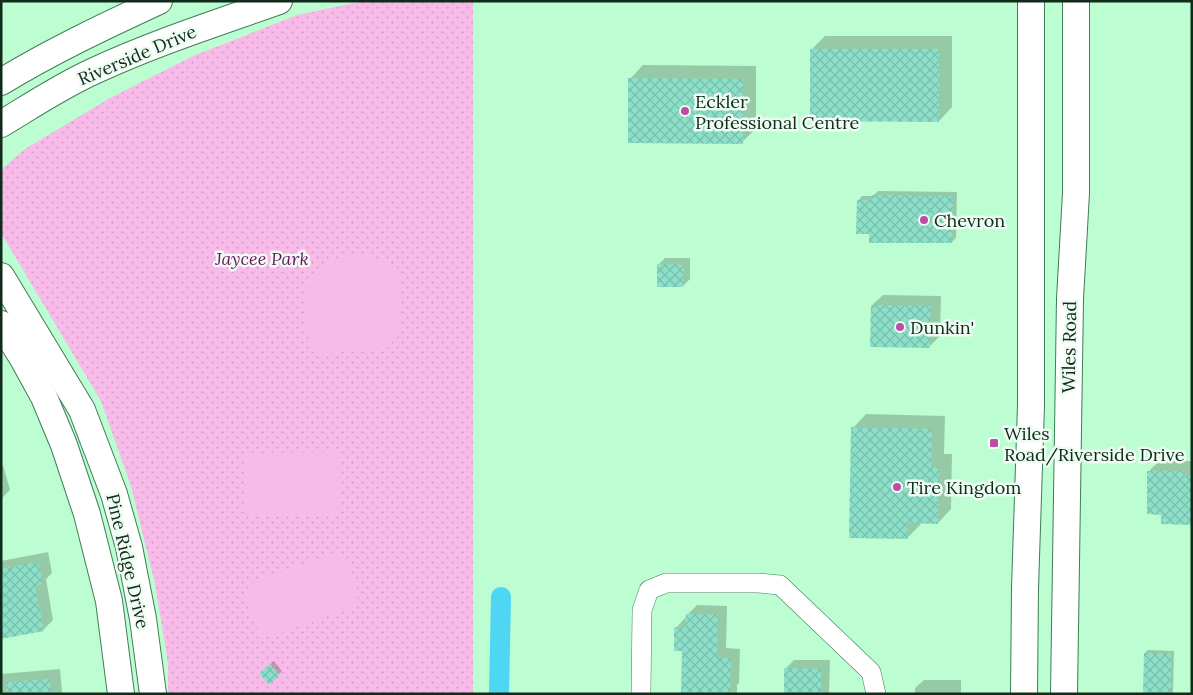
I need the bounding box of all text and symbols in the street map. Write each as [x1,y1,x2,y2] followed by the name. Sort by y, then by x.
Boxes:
[74,20,200,90] street label: Riverside Drive
[695,90,860,134] place label: Eckler Professional Centre
[679,105,691,117] marker: Eckler Professional Centre
[934,209,1005,232] place label: Chevron
[918,214,930,226] marker: Chevron
[214,247,309,270] park label: Jaycee Park
[1057,301,1081,393] street label: Wiles Road
[910,316,974,339] place label: Dunkin'
[894,321,906,333] marker: Dunkin'
[1004,422,1185,466] place label: Wiles Road/Riverside Drive
[988,437,1000,449] marker: Wiles Road/Riverside Drive
[907,476,1021,499] place label: Tire Kingdom
[891,481,903,493] marker: Tire Kingdom
[101,491,155,631] street label: Pine Ridge Drive

